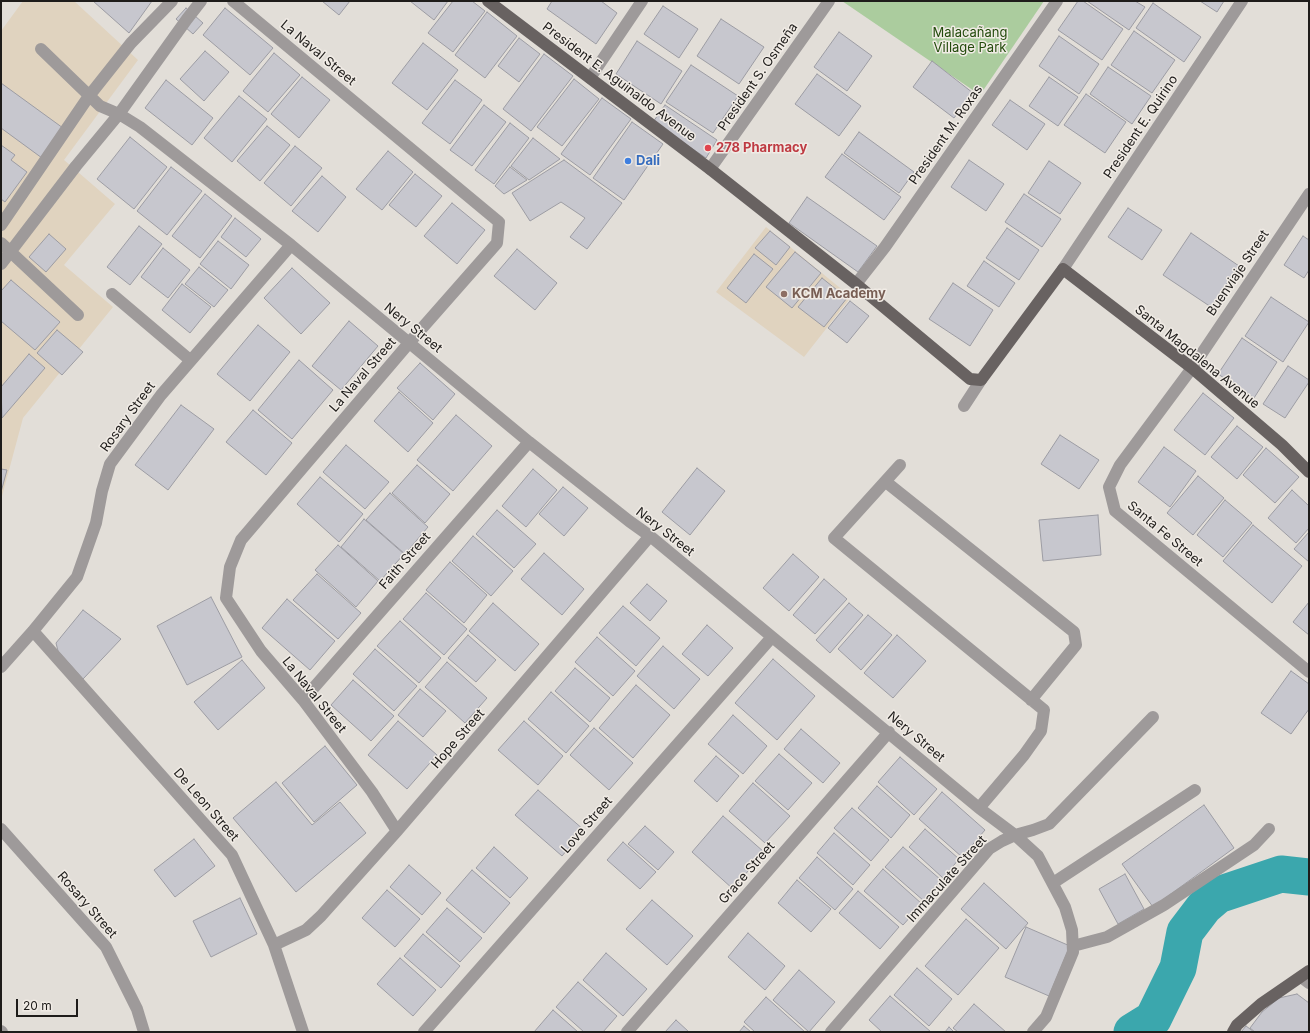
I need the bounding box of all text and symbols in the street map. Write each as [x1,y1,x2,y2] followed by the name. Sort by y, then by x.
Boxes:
[277,17,359,89] street label: La Naval Street
[539,19,699,145] street label: President E. Aguinaldo Avenue
[715,20,801,134] street label: President S. Osmeña
[933,25,1007,56] park label: Malacañang Village Park
[1101,72,1181,182] street label: President E. Quirino
[906,82,986,188] street label: President M. Roxas
[716,140,807,156] place label: 278 Pharmacy
[703,143,713,153] marker: 278 Pharmacy
[636,153,660,169] place label: Dali
[623,156,633,166] marker: Dali
[1204,227,1272,319] street label: Buenviaje Street
[792,286,886,302] place label: KCM Academy
[779,289,789,299] marker: KCM Academy
[381,300,445,356] street label: Nery Street
[1132,302,1262,412] street label: Santa Magdalena Avenue
[327,335,399,415] street label: La Naval Street
[97,379,159,455] street label: Rosary Street
[1124,498,1206,570] street label: Santa Fe Street
[633,504,697,560] street label: Nery Street
[376,529,434,593] street label: Faith Street
[279,654,349,736] street label: La Naval Street
[428,706,488,772] street label: Hope Street
[884,708,948,766] street label: Nery Street
[170,765,242,845] street label: De Leon Street
[558,794,616,856] street label: Love Street
[904,832,990,926] street label: Immaculate Street
[716,839,778,907] street label: Grace Street
[54,869,120,941] street label: Rosary Street
[18,991,80,1017] scale bar
[23,998,52,1013] text: 20 m

